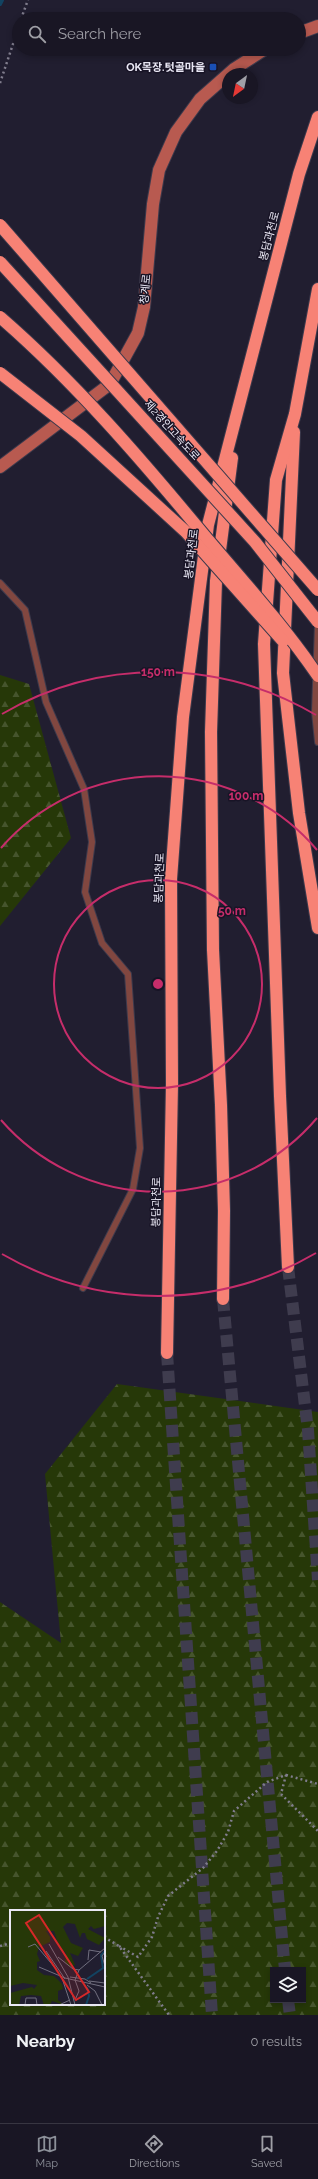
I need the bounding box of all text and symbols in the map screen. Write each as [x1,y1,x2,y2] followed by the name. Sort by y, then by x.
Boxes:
[12,12,306,56] search box
[26,23,48,45] icon: search
[58,25,141,43] text: Search here
[126,61,205,74] place label: OK목장.텃골마을
[208,62,218,72] marker: OK목장.텃골마을
[222,68,258,104] north arrow
[257,210,282,262] street label: 봉담과천로
[137,273,154,305] street label: 청계로
[141,398,202,463] street label: 제2경인고속도로
[182,528,201,580] street label: 봉담과천로
[141,665,175,679] text: 150 m
[229,789,263,803] text: 100 m
[152,853,167,904] street label: 봉담과천로
[218,904,246,918] text: 50 m
[151,977,165,991] centre of rings
[150,1177,163,1227] street label: 봉담과천로
[10,1910,105,2005] inset map
[270,1967,306,2003] map controls
[270,1967,306,2003] button: layers
[16,2031,75,2051] text: Nearby
[251,2034,302,2049] text: 0 results
[36,2133,58,2170] tab: Map
[129,2133,180,2170] tab: Directions
[251,2133,282,2170] tab: Saved

